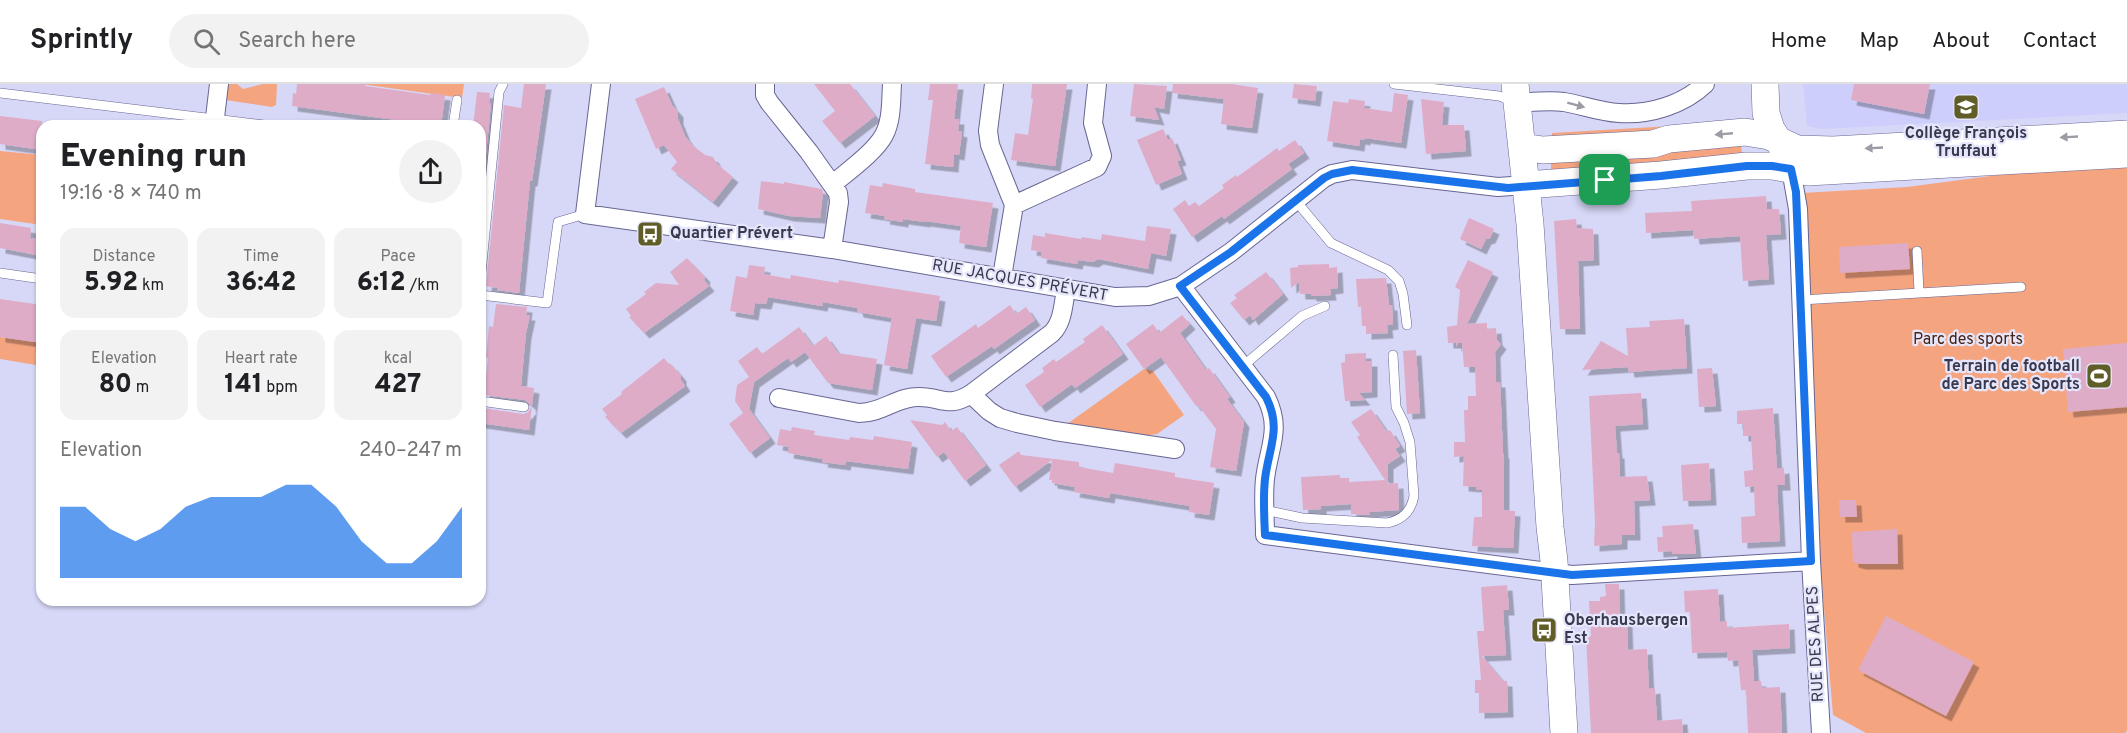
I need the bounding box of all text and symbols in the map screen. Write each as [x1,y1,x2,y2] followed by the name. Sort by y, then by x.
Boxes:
[169,14,589,68] search box
[30,23,133,59] text: Sprintly
[190,25,223,58] icon: search
[238,28,356,55] text: Search here
[1771,28,1827,55] text: Home
[1860,28,1899,55] text: Map
[1932,28,1990,55] text: About
[2023,28,2097,55] text: Contact
[1951,92,1981,122] school or university icon: Collège François Truffaut
[1567,101,1585,110] one-way arrow
[1905,124,2027,162] place label: Collège François Truffaut
[1714,129,1733,139] one-way arrow
[2059,133,2078,142] one-way arrow
[60,137,247,179] text: Evening run
[399,140,462,203] button: share
[1864,144,1883,153] one-way arrow
[1579,154,1630,205] pin
[1588,163,1621,196] icon: arrive
[60,181,202,207] text: 19:16 · 8 × 740 m
[635,219,665,249] bus stop icon: Quartier Prévert
[670,224,793,244] place label: Quartier Prévert
[93,247,155,267] text: Distance
[243,247,279,267] text: Time
[380,247,416,267] text: Pace
[931,254,1110,306] street label: RUE JACQUES PRÉVERT
[84,267,138,300] text: 5.92
[226,267,296,300] text: 36:42
[357,267,406,300] text: 6:12
[138,276,164,296] text: km
[406,276,439,296] text: /km
[1913,330,2023,350] park label: Parc des sports
[91,349,157,369] text: Elevation
[224,349,298,369] text: Heart rate
[384,349,412,369] text: kcal
[1941,357,2080,395] place label: Terrain de football de Parc des Sports
[2084,361,2114,391] sports icon: Terrain de football de Parc des Sports
[99,369,132,402] text: 80
[224,369,263,402] text: 141
[375,369,421,402] text: 427
[132,378,149,398] text: m
[263,378,298,398] text: bpm
[60,438,142,464] text: Elevation
[359,438,462,464] text: 240–247 m
[1803,585,1829,703] street label: RUE DES ALPES
[1564,611,1688,649] place label: Oberhausbergen Est
[1529,615,1559,645] bus stop icon: Oberhausbergen Est

